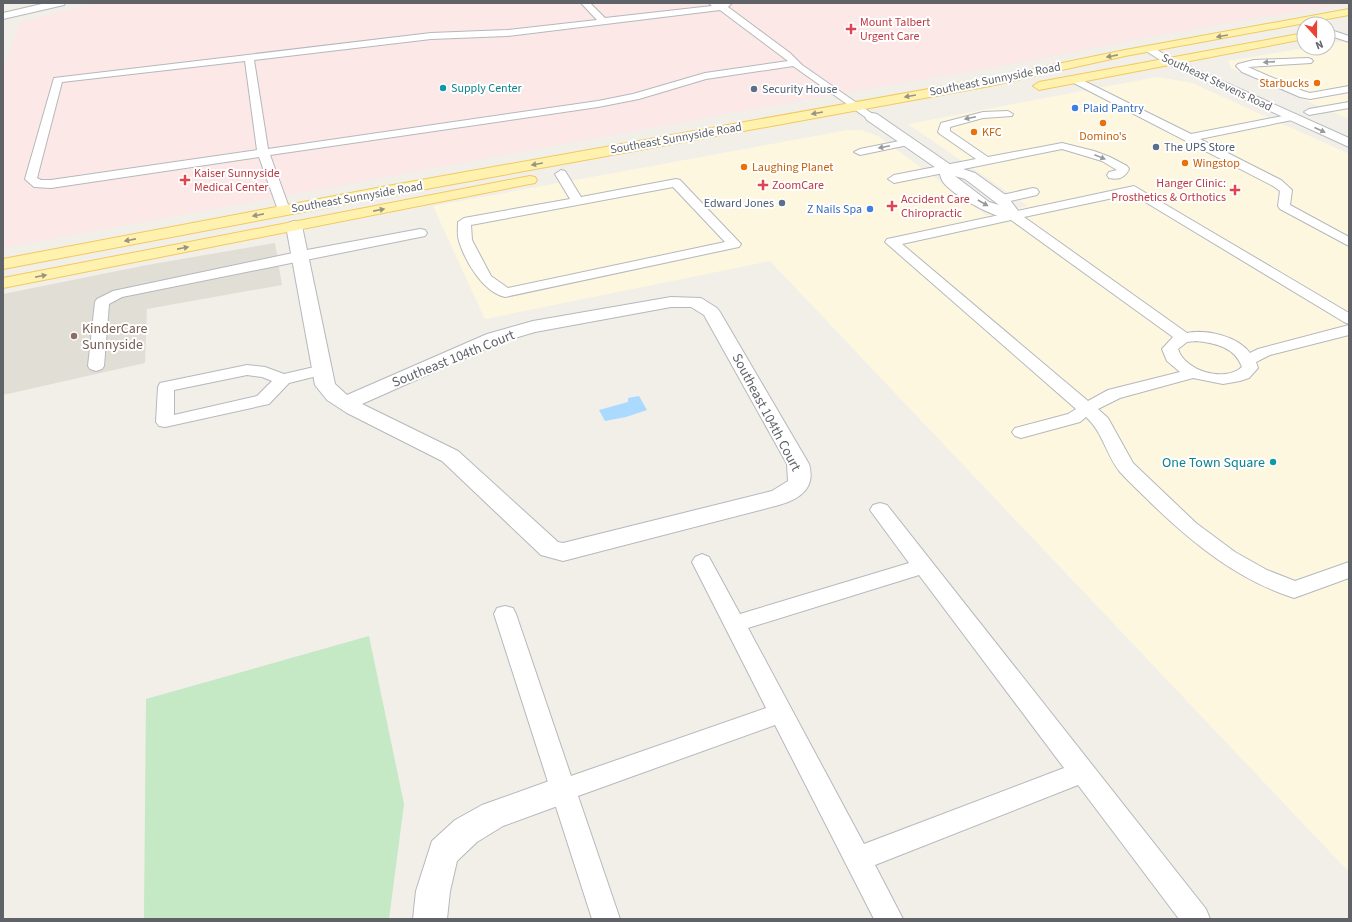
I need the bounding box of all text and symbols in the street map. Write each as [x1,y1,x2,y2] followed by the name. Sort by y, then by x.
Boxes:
[860,14,930,45] place label: Mount Talbert Urgent Care
[1296,16,1336,56] north arrow
[845,23,857,35] marker: Mount Talbert Urgent Care
[1215,33,1228,39] one-way arrow
[1313,37,1326,53] text: N
[1159,49,1275,116] street label: Southeast Stevens Road
[1106,53,1118,59] one-way arrow
[928,58,1062,101] street label: Southeast Sunnyside Road
[1263,59,1275,66] one-way arrow
[1259,75,1309,92] place label: Starbucks
[1312,78,1322,88] marker: Starbucks
[451,80,523,97] place label: Supply Center
[762,81,837,98] place label: Security House
[438,83,448,93] marker: Supply Center
[749,84,759,94] marker: Security House
[904,93,916,99] one-way arrow
[1083,100,1144,117] place label: Plaid Pantry
[1070,103,1080,113] marker: Plaid Pantry
[810,110,823,116] one-way arrow
[964,116,976,122] one-way arrow
[1098,118,1108,128] marker: Domino's
[609,119,743,158] street label: Southeast Sunnyside Road
[982,124,1002,141] place label: KFC
[969,127,979,137] marker: KFC
[1314,127,1326,133] one-way arrow
[1079,128,1127,145] place label: Domino's
[1164,139,1235,156] place label: The UPS Store
[1151,142,1161,152] marker: The UPS Store
[878,144,890,150] one-way arrow
[1094,154,1106,160] one-way arrow
[1193,155,1240,172] place label: Wingstop
[1180,158,1190,168] marker: Wingstop
[752,159,833,176] place label: Laughing Planet
[531,161,543,167] one-way arrow
[739,162,749,172] marker: Laughing Planet
[194,165,280,196] place label: Kaiser Sunnyside Medical Center
[179,174,191,186] marker: Kaiser Sunnyside Medical Center
[1111,175,1226,206] place label: Hanger Clinic: Prosthetics & Orthotics
[772,177,824,194] place label: ZoomCare
[290,178,424,217] street label: Southeast Sunnyside Road
[757,179,769,191] marker: ZoomCare
[1229,184,1241,196] marker: Hanger Clinic: Prosthetics & Orthotics
[901,191,970,222] place label: Accident Care Chiropractic
[704,195,774,212] place label: Edward Jones
[777,198,787,208] marker: Edward Jones
[886,200,898,212] marker: Accident Care Chiropractic
[977,200,989,207] one-way arrow
[807,201,862,218] place label: Z Nails Spa
[865,204,875,214] marker: Z Nails Spa
[373,206,385,212] one-way arrow
[252,213,264,219] one-way arrow
[124,237,136,243] one-way arrow
[176,245,189,251] one-way arrow
[35,272,47,278] one-way arrow
[82,319,148,355] place label: KinderCare Sunnyside
[389,325,518,393] street label: Southeast 104th Court
[69,331,79,341] marker: KinderCare Sunnyside
[727,350,806,475] street label: Southeast 104th Court
[1162,453,1265,473] place label: One Town Square
[1268,457,1278,467] marker: One Town Square

